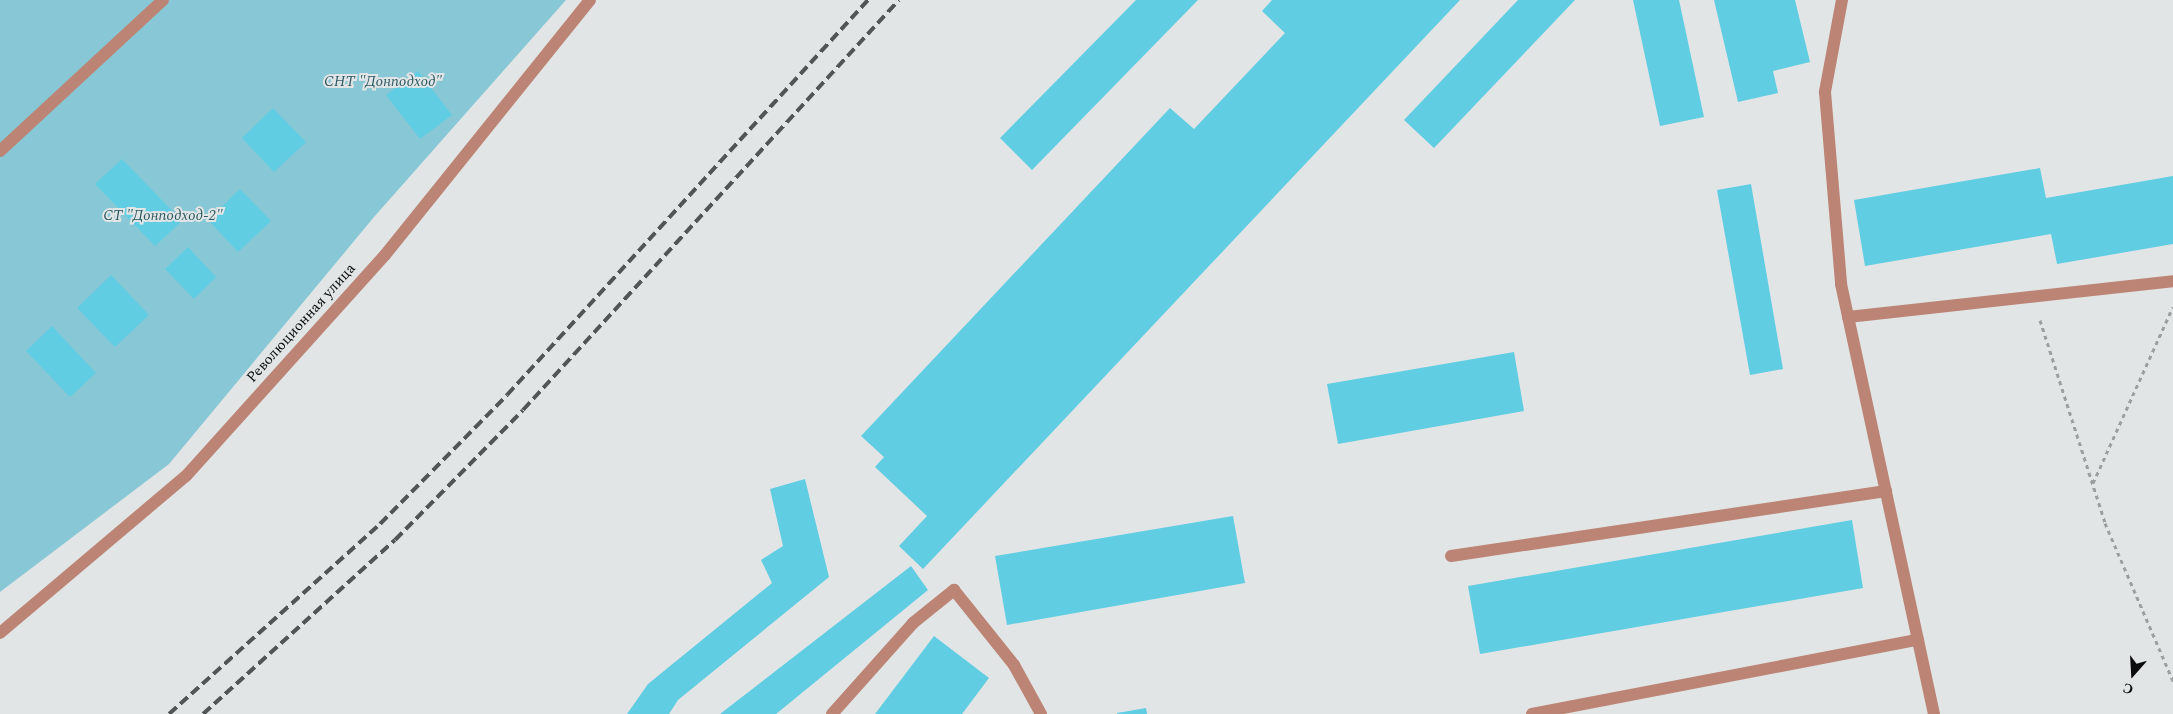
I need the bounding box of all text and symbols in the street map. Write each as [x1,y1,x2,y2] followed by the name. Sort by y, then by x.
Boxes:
[324,73,442,91] park label: СНТ "Донподход"
[103,207,223,225] park label: СТ "Донподход-2"
[243,260,359,386] street label: Революционная улица
[2108,649,2158,699] north arrow
[2120,677,2136,700] text: С

